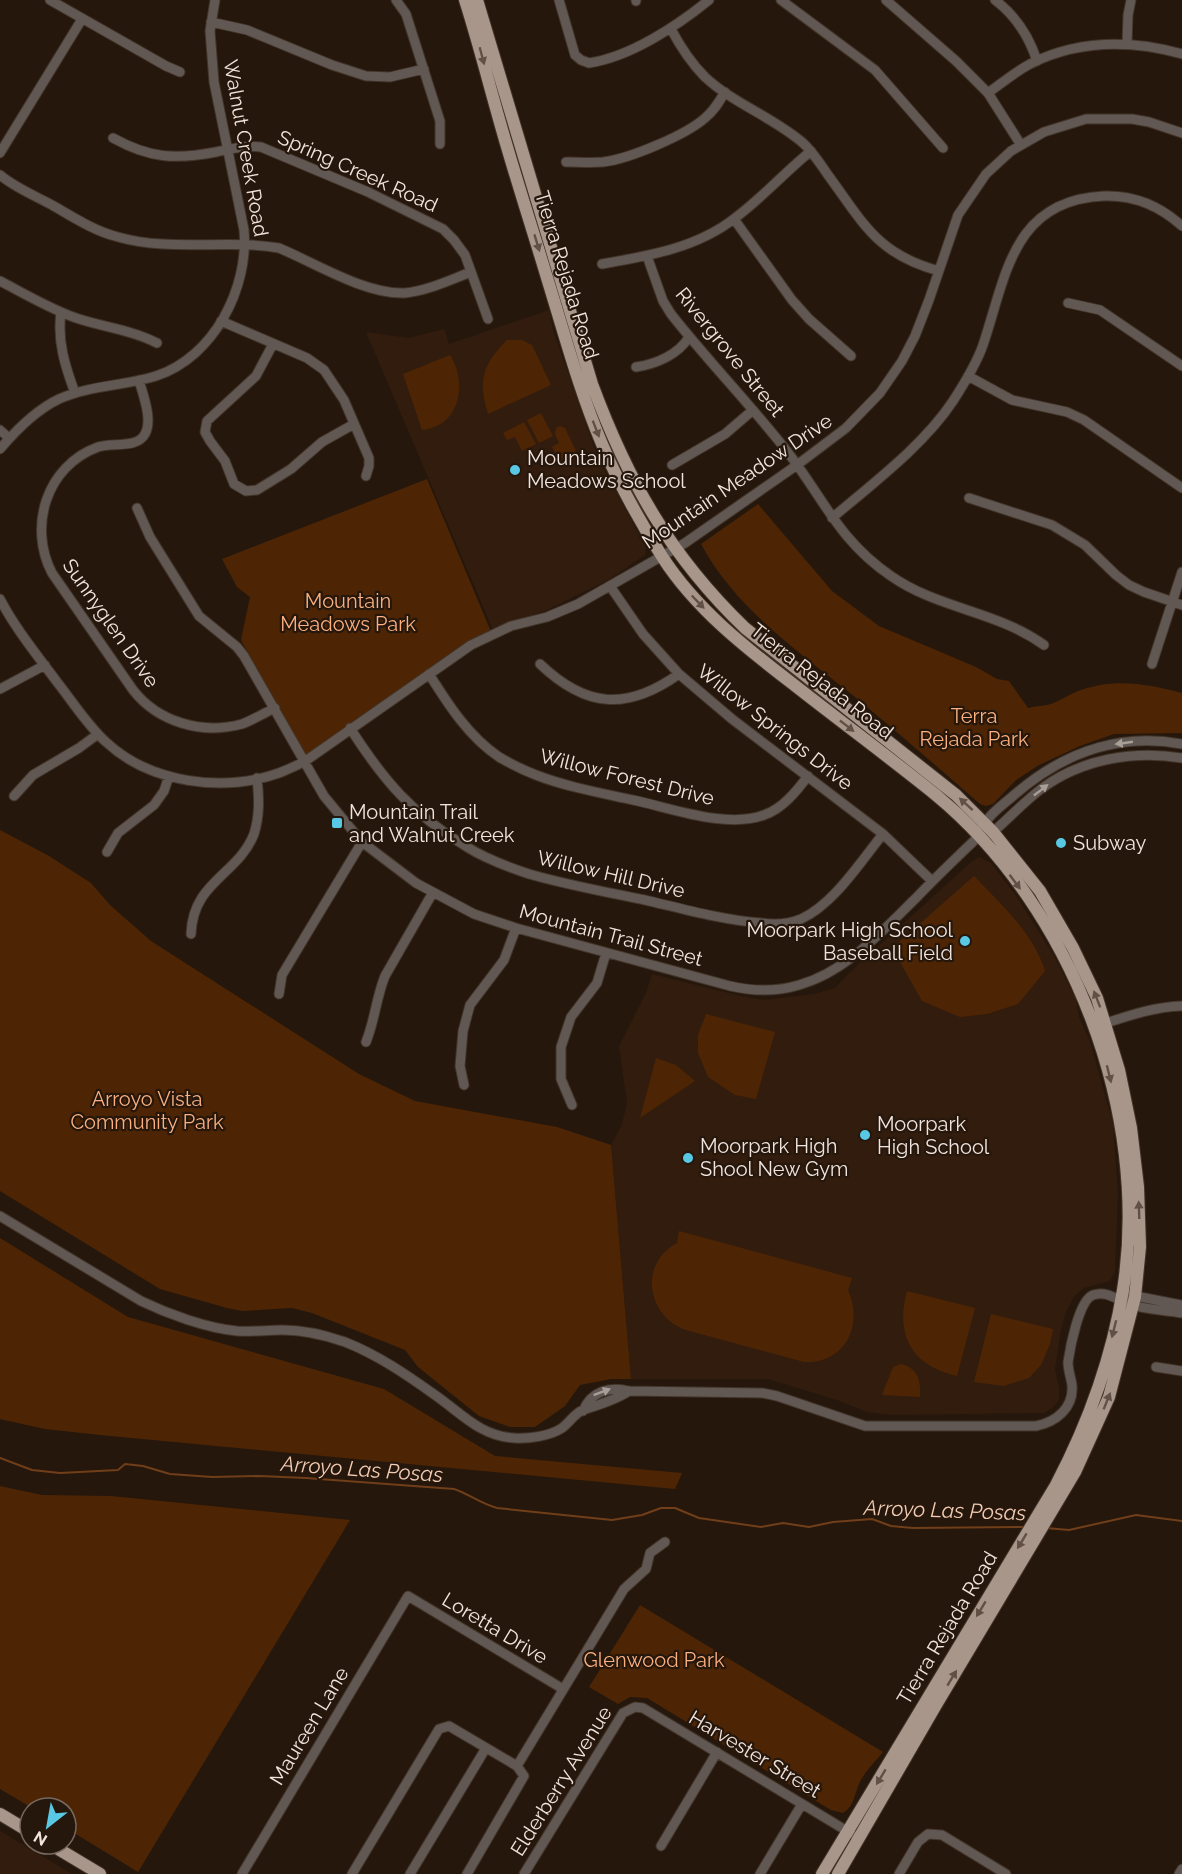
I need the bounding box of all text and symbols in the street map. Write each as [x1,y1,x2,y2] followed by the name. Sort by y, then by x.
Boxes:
[478,47,487,65] one-way arrow
[219,58,273,238] street label: Walnut Creek Road
[274,125,442,217] street label: Spring Creek Road
[530,188,604,362] street label: Tierra Rejada Road
[533,234,542,252] one-way arrow
[671,283,790,422] street label: Rivergrove Street
[637,408,837,554] street label: Mountain Meadow Drive
[592,420,602,438] one-way arrow
[527,446,686,493] place label: Mountain Meadows School
[508,463,522,477] marker: Mountain Meadows School
[58,554,164,692] street label: Sunnyglen Drive
[280,589,416,636] park label: Mountain Meadows Park
[690,594,704,608] one-way arrow
[746,618,898,744] street label: Tierra Rejada Road
[692,659,858,795] street label: Willow Springs Drive
[919,704,1029,751] park label: Terra Rejada Park
[840,720,855,732] one-way arrow
[1114,739,1133,748] one-way arrow
[537,744,717,810] street label: Willow Forest Drive
[1033,784,1049,797] one-way arrow
[959,798,974,811] one-way arrow
[349,800,515,847] place label: Mountain Trail and Walnut Creek
[330,816,344,830] marker: Mountain Trail and Walnut Creek
[1073,831,1147,855] place label: Subway
[1054,836,1068,850] marker: Subway
[535,845,687,903] street label: Willow Hill Drive
[1009,874,1021,889] one-way arrow
[517,899,706,971] street label: Mountain Trail Street
[747,918,954,965] place label: Moorpark High School Baseball Field
[958,934,972,948] marker: Moorpark High School Baseball Field
[1092,990,1102,1008] one-way arrow
[1105,1065,1115,1084] one-way arrow
[70,1087,224,1134] park label: Arroyo Vista Community Park
[877,1112,990,1159] place label: Moorpark High School
[858,1128,872,1142] marker: Moorpark High School
[700,1134,848,1181] place label: Moorpark High Shool New Gym
[681,1151,695,1165] marker: Moorpark High Shool New Gym
[1135,1201,1144,1220] one-way arrow
[1108,1320,1118,1339] one-way arrow
[593,1387,611,1397] one-way arrow
[1102,1392,1112,1410] one-way arrow
[279,1451,444,1487] water label: Arroyo Las Posas
[862,1495,1027,1525] water label: Arroyo Las Posas
[1018,1532,1028,1549] one-way arrow
[892,1547,1002,1709] street label: Tierra Rejada Road
[438,1587,552,1669] street label: Loretta Drive
[975,1601,986,1617] one-way arrow
[583,1648,725,1672] park label: Glenwood Park
[264,1663,354,1789] street label: Maureen Lane
[946,1670,957,1686] one-way arrow
[505,1702,617,1860] street label: Elderberry Avenue
[685,1705,826,1803] street label: Harvester Street
[875,1769,886,1785] one-way arrow
[18,1796,78,1856] north arrow
[30,1827,51,1850] text: N

